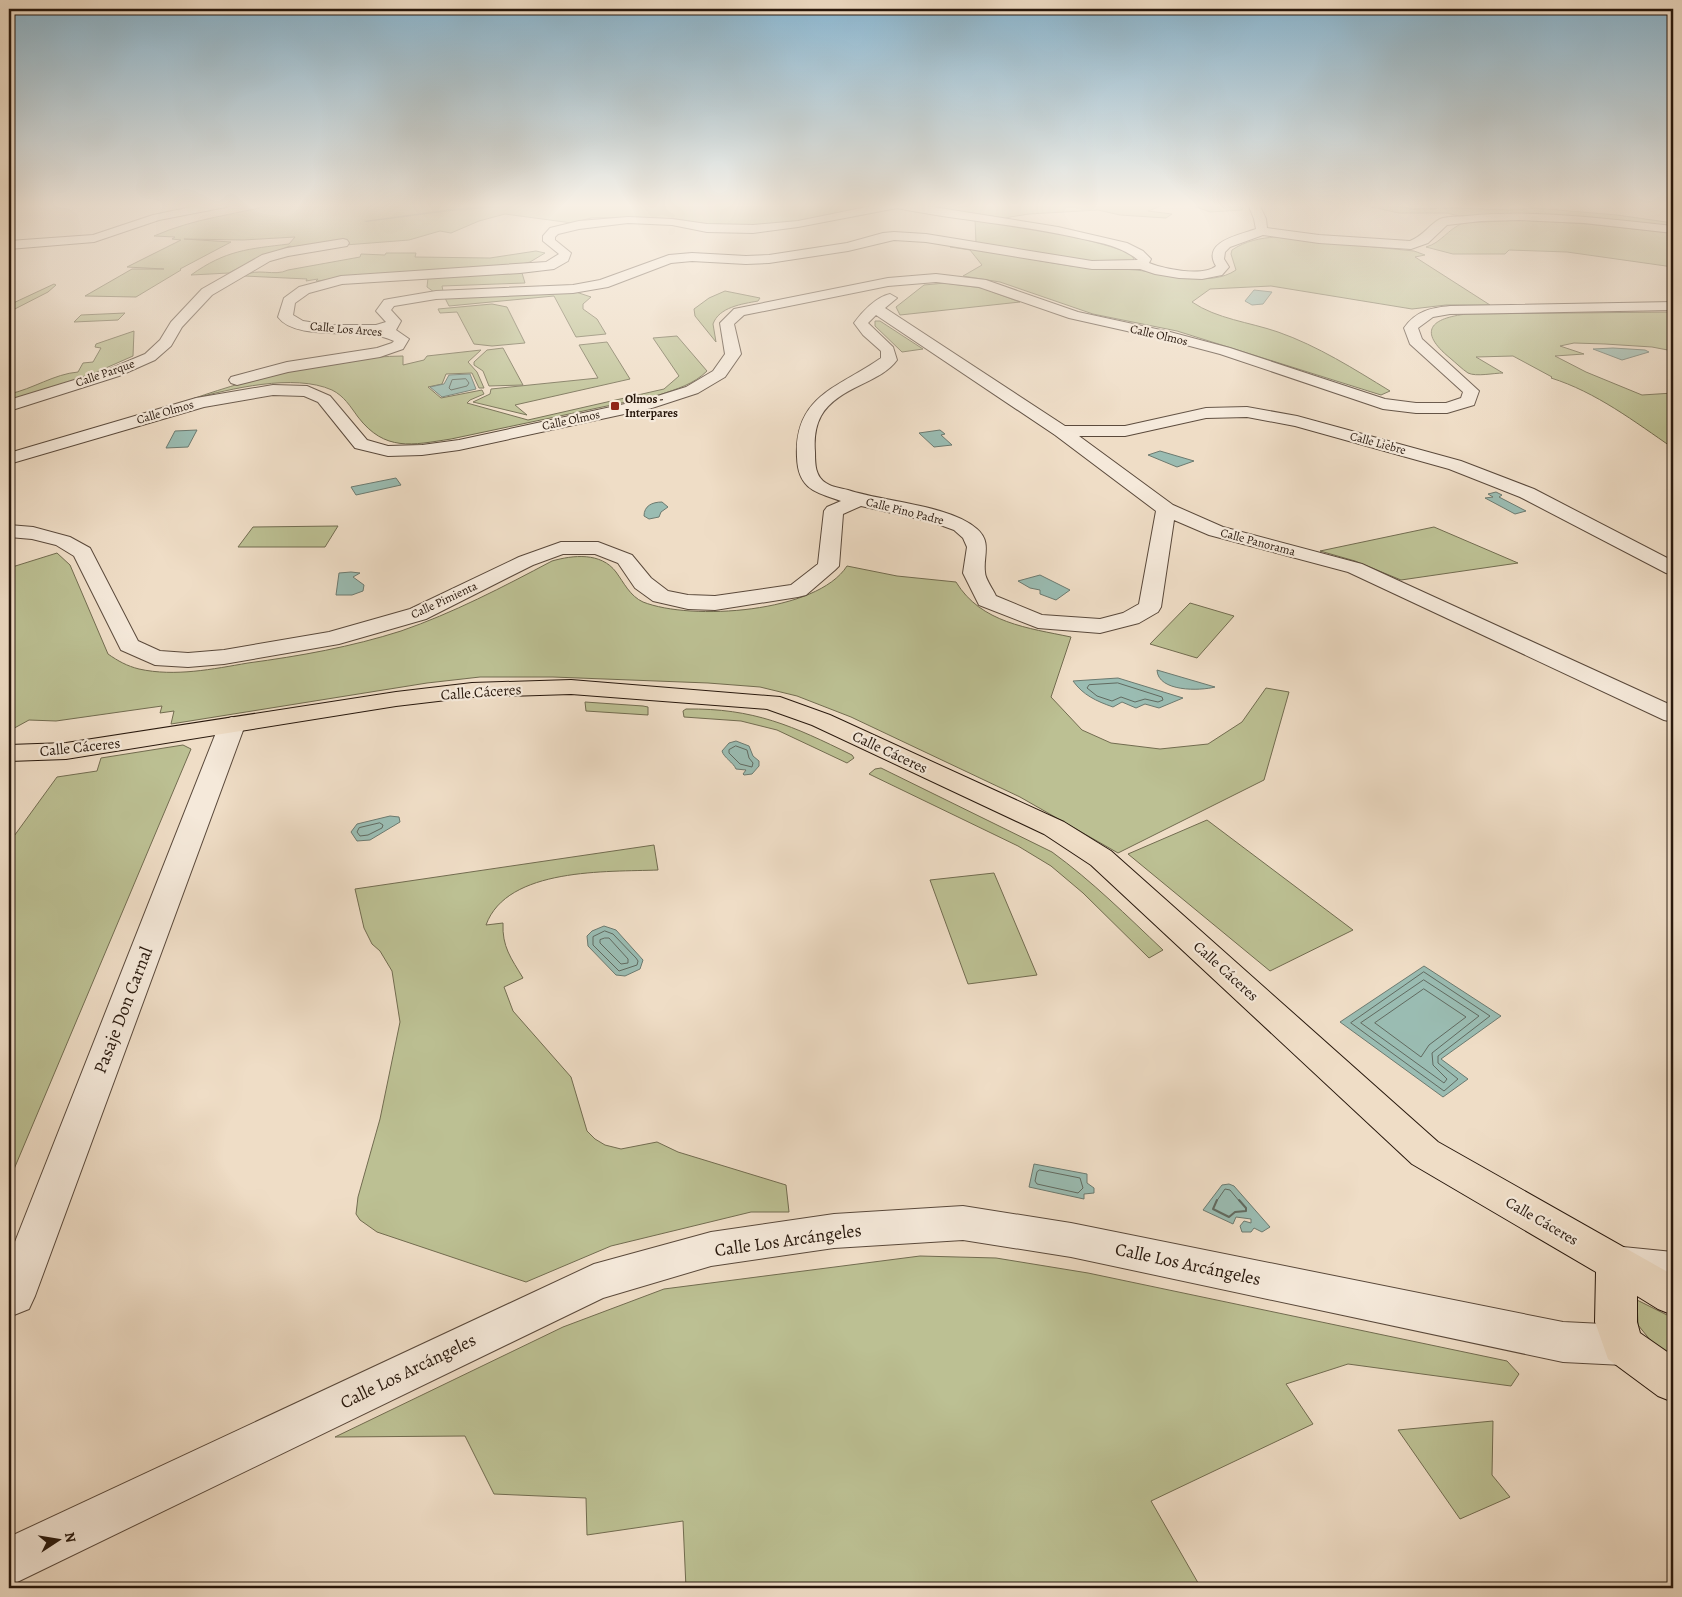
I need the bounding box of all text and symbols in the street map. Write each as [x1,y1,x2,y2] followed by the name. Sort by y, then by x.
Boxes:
[309,318,383,340] street label: Calle Los Arces
[1129,321,1190,349] street label: Calle Olmos
[73,355,137,391] street label: Calle Parque
[625,391,678,421] place label: Olmos - Interpares
[135,396,196,428] street label: Calle Olmos
[609,400,621,412] marker: Olmos - Interpares
[541,406,602,434] street label: Calle Olmos
[1348,428,1408,458] street label: Calle Liebre
[864,494,946,528] street label: Calle Pino Padre
[1219,524,1298,560] street label: Calle Panorama
[408,577,480,622] street label: Calle Pimienta
[440,679,522,705] street label: Calle Cáceres
[849,726,931,778] street label: Calle Cáceres
[39,733,121,761] street label: Calle Cáceres
[1189,936,1263,1006] street label: Calle Cáceres
[88,943,158,1077] street label: Pasaje Don Carnal
[1502,1192,1582,1250] street label: Calle Cáceres
[713,1218,863,1262] street label: Calle Los Arcángeles
[1113,1237,1263,1291] street label: Calle Los Arcángeles
[336,1328,480,1414] street label: Calle Los Arcángeles
[32,1514,82,1564] north arrow
[60,1530,81,1544] text: N

